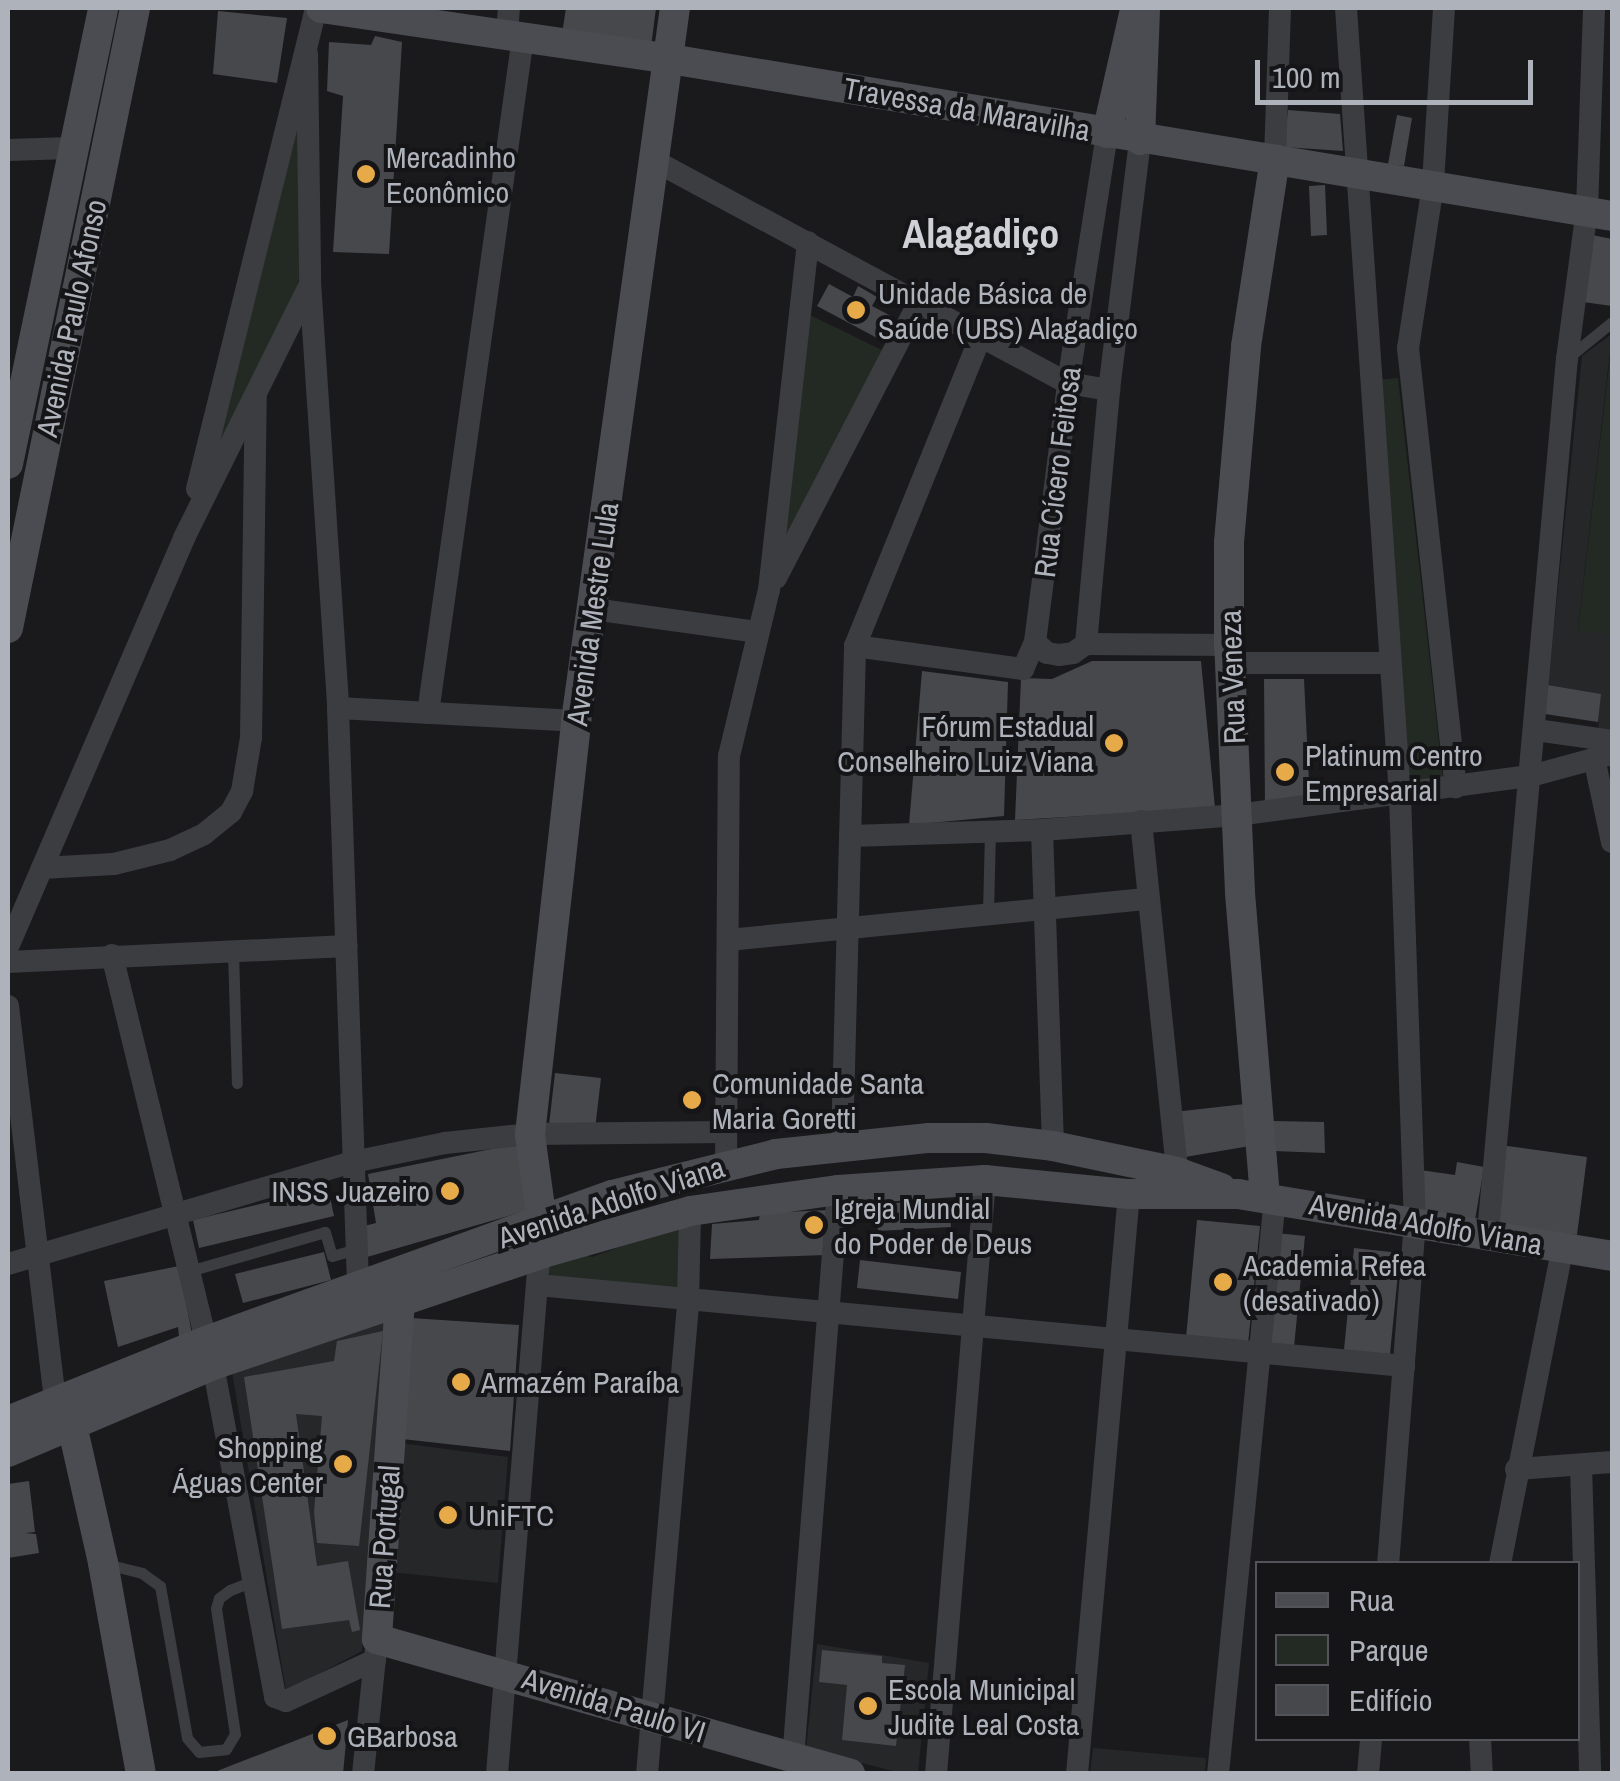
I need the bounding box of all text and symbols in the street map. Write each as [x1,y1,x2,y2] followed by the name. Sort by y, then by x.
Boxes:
[1260,40,1538,102] scale bar
[1272,57,1340,97] text: 100 m
[841,70,1093,148] street label: Travessa da Maravilha
[386,139,516,210] place label: Mercadinho Econômico
[355,163,377,185] marker: Mercadinho Econômico
[28,195,114,441] street label: Avenida Paulo Afonso
[903,210,1059,258] district label: Alagadiço
[878,275,1139,346] place label: Unidade Básica de Saúde (UBS) Alagadiço
[843,297,869,323] marker: Unidade Básica de Saúde (UBS) Alagadiço
[1026,365,1088,579] street label: Rua Cícero Feitosa
[559,500,625,728] street label: Avenida Mestre Lula
[1212,609,1252,745] street label: Rua Veneza
[837,708,1094,778] place label: Fórum Estadual Conselheiro Luiz Viana
[1103,732,1125,754] marker: Fórum Estadual Conselheiro Luiz Viana
[1305,737,1483,808] place label: Platinum Centro Empresarial
[1274,761,1296,783] marker: Platinum Centro Empresarial
[712,1065,924,1136] place label: Comunidade Santa Maria Goretti
[681,1089,703,1111] marker: Comunidade Santa Maria Goretti
[493,1148,729,1256] street label: Avenida Adolfo Viana
[271,1173,430,1209] place label: INSS Juazeiro
[439,1180,461,1202] marker: INSS Juazeiro
[1306,1186,1546,1262] street label: Avenida Adolfo Viana
[834,1190,1032,1260] place label: Igreja Mundial do Poder de Deus
[803,1214,825,1236] marker: Igreja Mundial do Poder de Deus
[1243,1247,1426,1318] place label: Academia Refea (desativado)
[1212,1271,1234,1293] marker: Academia Refea (desativado)
[481,1364,679,1400] place label: Armazém Paraíba
[450,1371,472,1393] marker: Armazém Paraíba
[173,1429,323,1500] place label: Shopping Águas Center
[332,1453,354,1475] marker: Shopping Águas Center
[361,1464,407,1610] street label: Rua Portugal
[468,1497,554,1533] place label: UniFTC
[437,1504,459,1526] marker: UniFTC
[1255,1561,1580,1741] legend
[1349,1580,1394,1620] text: Rua
[1349,1630,1428,1670] text: Parque
[518,1660,710,1750] street label: Avenida Paulo VI
[888,1671,1079,1742] place label: Escola Municipal Judite Leal Costa
[1349,1680,1432,1720] text: Edifício
[857,1695,879,1717] marker: Escola Municipal Judite Leal Costa
[347,1718,458,1754] place label: GBarbosa
[316,1725,338,1747] marker: GBarbosa

